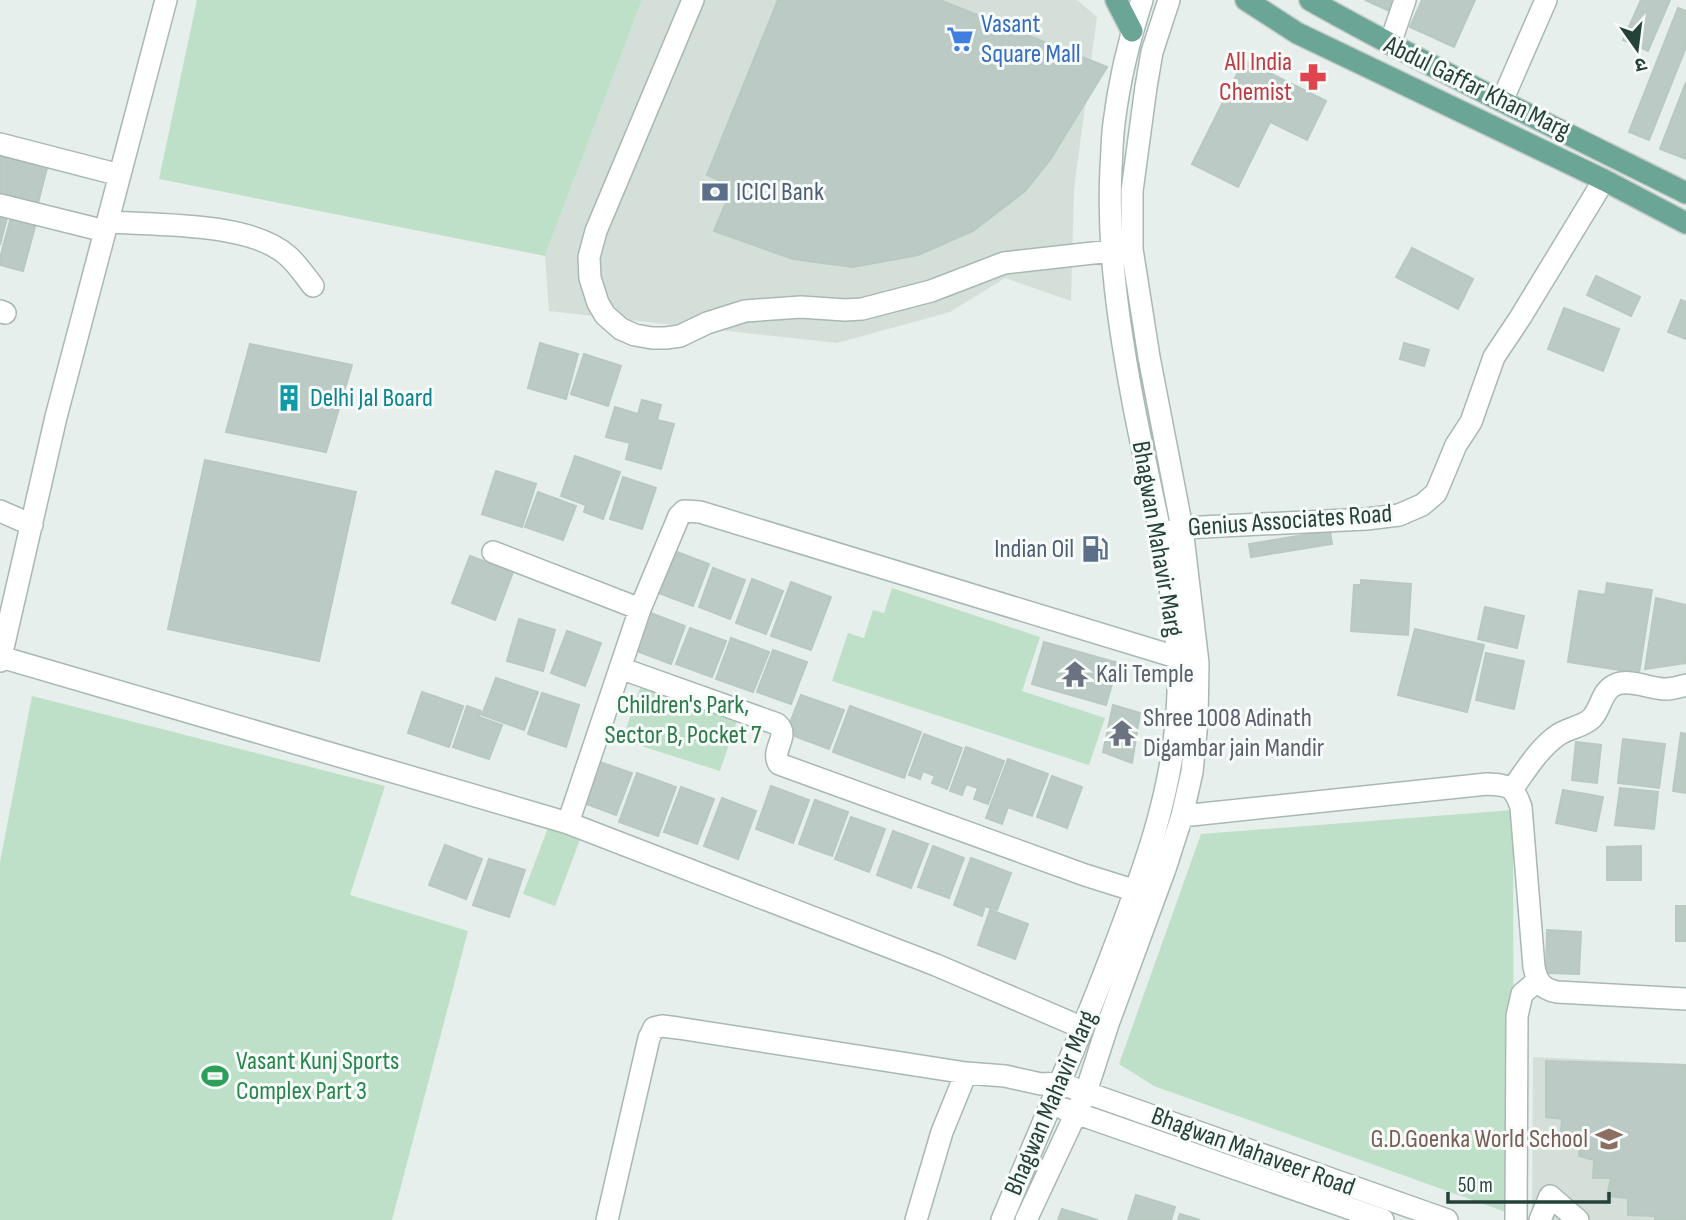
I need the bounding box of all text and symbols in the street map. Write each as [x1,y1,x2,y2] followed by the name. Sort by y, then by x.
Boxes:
[981,9,1081,70] place label: Vasant Square Mall
[1602,14,1672,84] north arrow
[945,24,975,54] supermarket icon: Vasant Square Mall
[1378,29,1575,146] street label: Abdul Gaffar Khan Marg
[1219,47,1292,108] place label: All India Chemist
[1632,52,1649,77] text: उ
[1298,62,1328,92] pharmacy icon: All India Chemist
[700,177,730,207] bank icon: ICICI Bank
[736,177,824,208] place label: ICICI Bank
[274,383,304,413] building icon: Delhi Jal Board
[310,383,433,414] place label: Delhi Jal Board
[1125,439,1189,639] street label: Bhagwan Mahavir Marg
[1187,498,1393,544] street label: Genius Associates Road
[994,534,1074,565] place label: Indian Oil
[1080,534,1110,564] fuel station icon: Indian Oil
[1060,659,1090,689] temple icon: Kali Temple
[1096,659,1194,690] place label: Kali Temple
[605,690,762,751] park label: Children's Park, Sector B, Pocket 7
[1143,703,1325,764] place label: Shree 1008 Adinath Digambar jain Mandir
[1107,718,1137,748] temple icon: Shree 1008 Adinath Digambar jain Mandir
[998,1006,1104,1200] street label: Bhagwan Mahavir Marg
[236,1046,399,1107] place label: Vasant Kunj Sports Complex Part 3
[200,1061,230,1091] sports icon: Vasant Kunj Sports Complex Part 3
[1147,1101,1359,1203] street label: Bhagwan Mahaveer Road
[1371,1124,1588,1155] place label: G.D.Goenka World School
[1594,1124,1624,1154] school or university icon: G.D.Goenka World School
[1448,1160,1609,1204] scale bar
[1458,1173,1493,1198] text: 50 m

